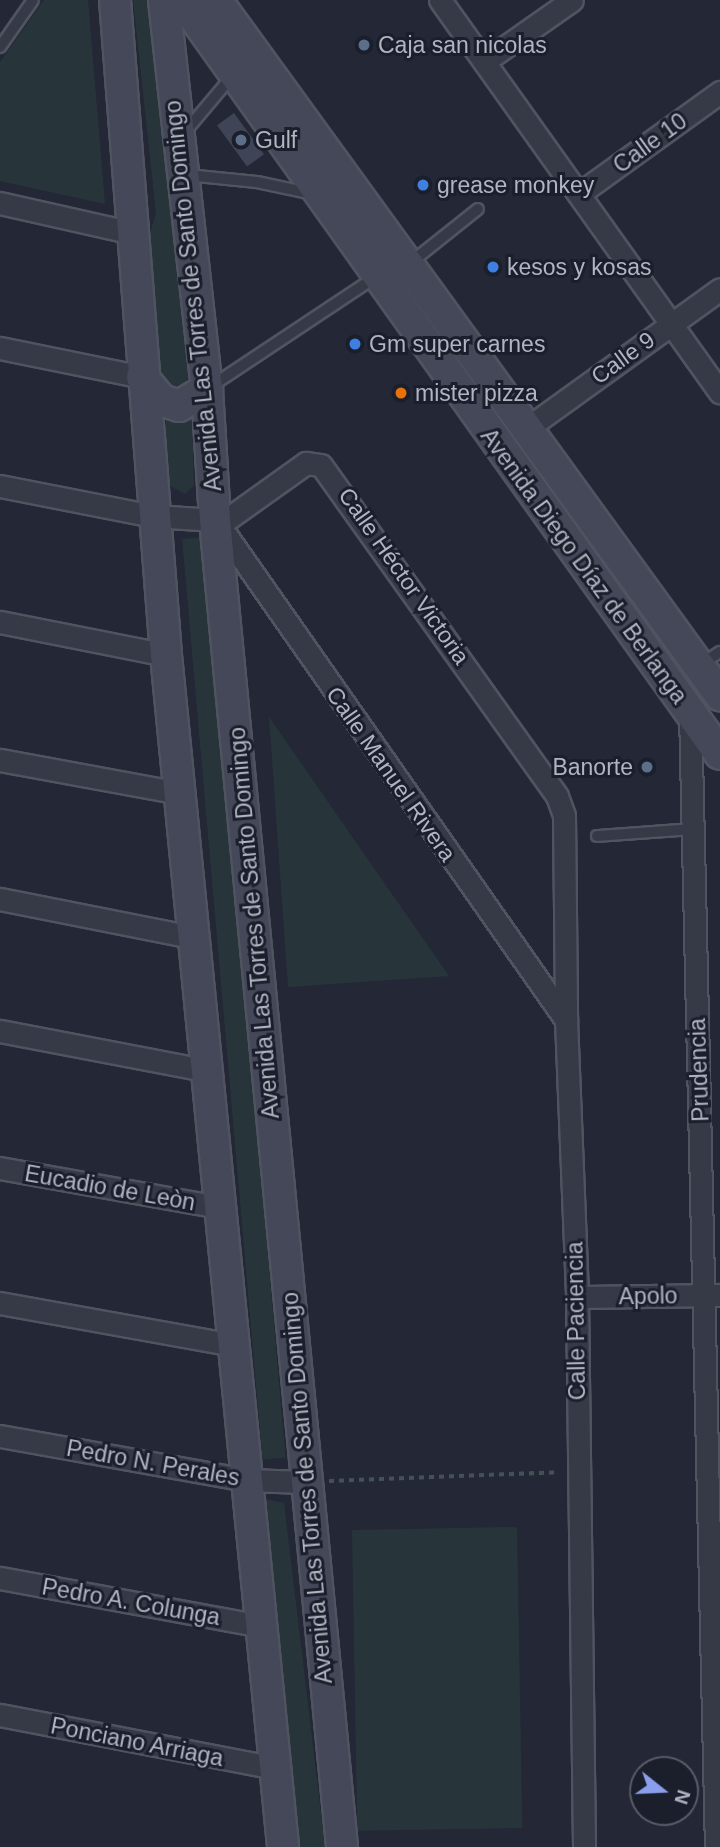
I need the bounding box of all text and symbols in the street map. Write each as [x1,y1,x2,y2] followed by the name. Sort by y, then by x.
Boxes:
[378,31,547,59] place label: Caja san nicolas
[356,37,372,53] marker: Caja san nicolas
[159,99,227,493] street label: Avenida Las Torres de Santo Domingo
[608,107,692,179] street label: Calle 10
[255,126,297,154] place label: Gulf
[233,132,249,148] marker: Gulf
[437,171,594,199] place label: grease monkey
[415,177,431,193] marker: grease monkey
[507,253,651,281] place label: kesos y kosas
[485,259,501,275] marker: kesos y kosas
[586,326,660,390] street label: Calle 9
[369,330,545,358] place label: Gm super carnes
[347,336,363,352] marker: Gm super carnes
[415,379,538,407] place label: mister pizza
[393,385,409,401] marker: mister pizza
[475,423,693,709] street label: Avenida Diego Díaz de Berlanga
[333,482,475,670] street label: Calle Héctor Victoria
[320,681,462,867] street label: Calle Manuel Rivera
[223,726,285,1120] street label: Avenida Las Torres de Santo Domingo
[552,753,633,781] place label: Banorte
[639,759,655,775] marker: Banorte
[683,1018,715,1122] street label: Prudencia
[23,1159,197,1217] street label: Eucadio de Leòn
[561,1242,591,1400] street label: Calle Paciencia
[618,1282,678,1310] street label: Apolo
[276,1291,338,1685] street label: Avenida Las Torres de Santo Domingo
[64,1434,242,1492] street label: Pedro N. Perales
[39,1573,223,1631] street label: Pedro A. Colunga
[48,1712,226,1772] street label: Ponciano Arriaga
[629,1756,699,1826] north arrow
[670,1787,695,1807] text: N

